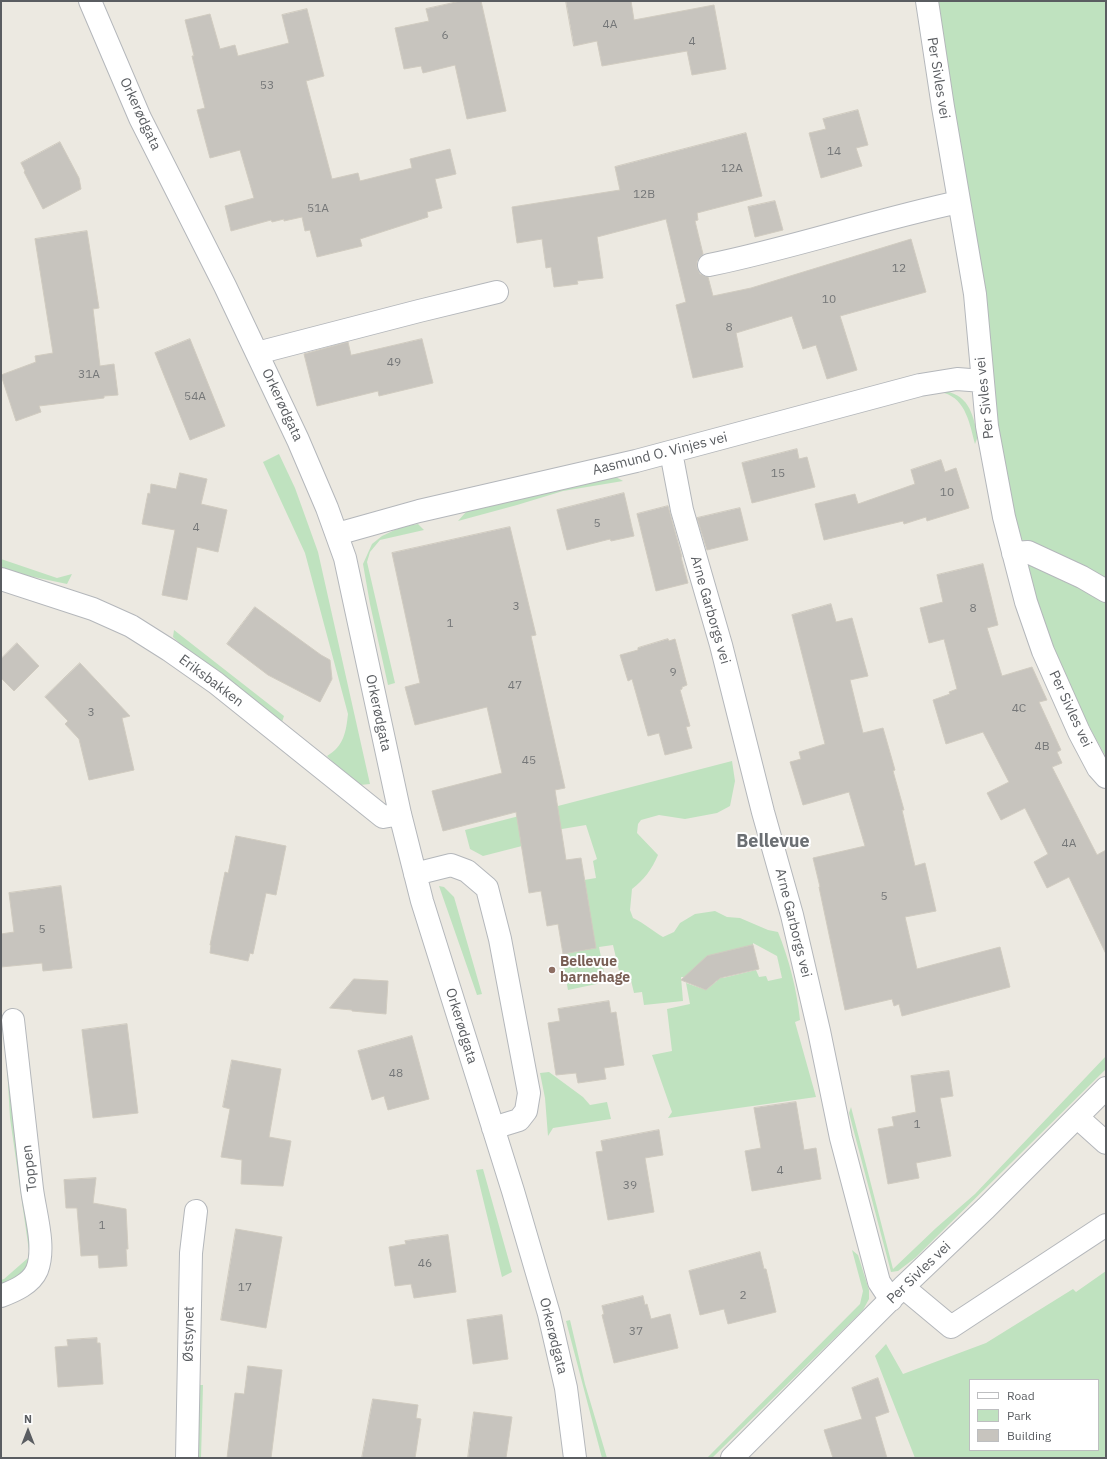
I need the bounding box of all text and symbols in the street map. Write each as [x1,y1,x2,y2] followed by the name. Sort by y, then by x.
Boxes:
[603,18,617,32] house number: 4A
[441,29,449,43] house number: 6
[688,35,696,49] house number: 4
[923,36,953,120] street label: Per Sivles vei
[116,75,164,153] street label: Orkerødgata
[260,79,274,93] house number: 53
[827,145,841,159] house number: 14
[721,162,743,176] house number: 12A
[633,188,655,202] house number: 12B
[307,202,329,216] house number: 51A
[892,262,906,276] house number: 12
[822,293,836,307] house number: 10
[725,321,733,335] house number: 8
[387,356,401,370] house number: 49
[972,356,998,440] street label: Per Sivles vei
[258,366,306,444] street label: Orkerødgata
[78,368,100,382] house number: 31A
[184,390,206,404] house number: 54A
[591,429,729,479] street label: Aasmund O. Vinjes vei
[771,467,785,481] house number: 15
[940,486,954,500] house number: 10
[593,517,601,531] house number: 5
[192,521,200,535] house number: 4
[687,554,733,666] street label: Arne Garborgs vei
[512,600,520,614] house number: 3
[969,602,977,616] house number: 8
[446,617,454,631] house number: 1
[175,651,247,711] street label: Eriksbakken
[669,666,677,680] house number: 9
[1045,668,1095,750] street label: Per Sivles vei
[362,673,394,753] street label: Orkerødgata
[508,679,522,693] house number: 47
[1012,702,1026,716] house number: 4C
[87,706,95,720] house number: 3
[1034,740,1050,754] house number: 4B
[522,754,536,768] house number: 45
[736,831,810,853] district label: Bellevue
[1062,837,1076,851] house number: 4A
[771,867,815,979] street label: Arne Garborgs vei
[880,890,888,904] house number: 5
[38,923,46,937] house number: 5
[560,954,630,986] place label: Bellevue barnehage
[547,965,557,975] marker: Bellevue barnehage
[442,986,480,1066] street label: Orkerødgata
[389,1067,403,1081] house number: 48
[913,1118,921,1132] house number: 1
[19,1144,41,1192] street label: Toppen
[776,1164,784,1178] house number: 4
[623,1179,637,1193] house number: 39
[98,1219,106,1233] house number: 1
[884,1238,954,1308] street label: Per Sivles vei
[418,1257,432,1271] house number: 46
[238,1281,252,1295] house number: 17
[739,1289,747,1303] house number: 2
[535,1296,571,1376] street label: Orkerødgata
[180,1306,198,1362] street label: Østsynet
[629,1325,643,1339] house number: 37
[969,1379,1099,1451] legend
[1007,1388,1035,1403] text: Road
[1007,1408,1031,1423] text: Park
[8,1411,48,1451] north arrow
[24,1412,32,1426] text: N
[1007,1428,1051,1443] text: Building

